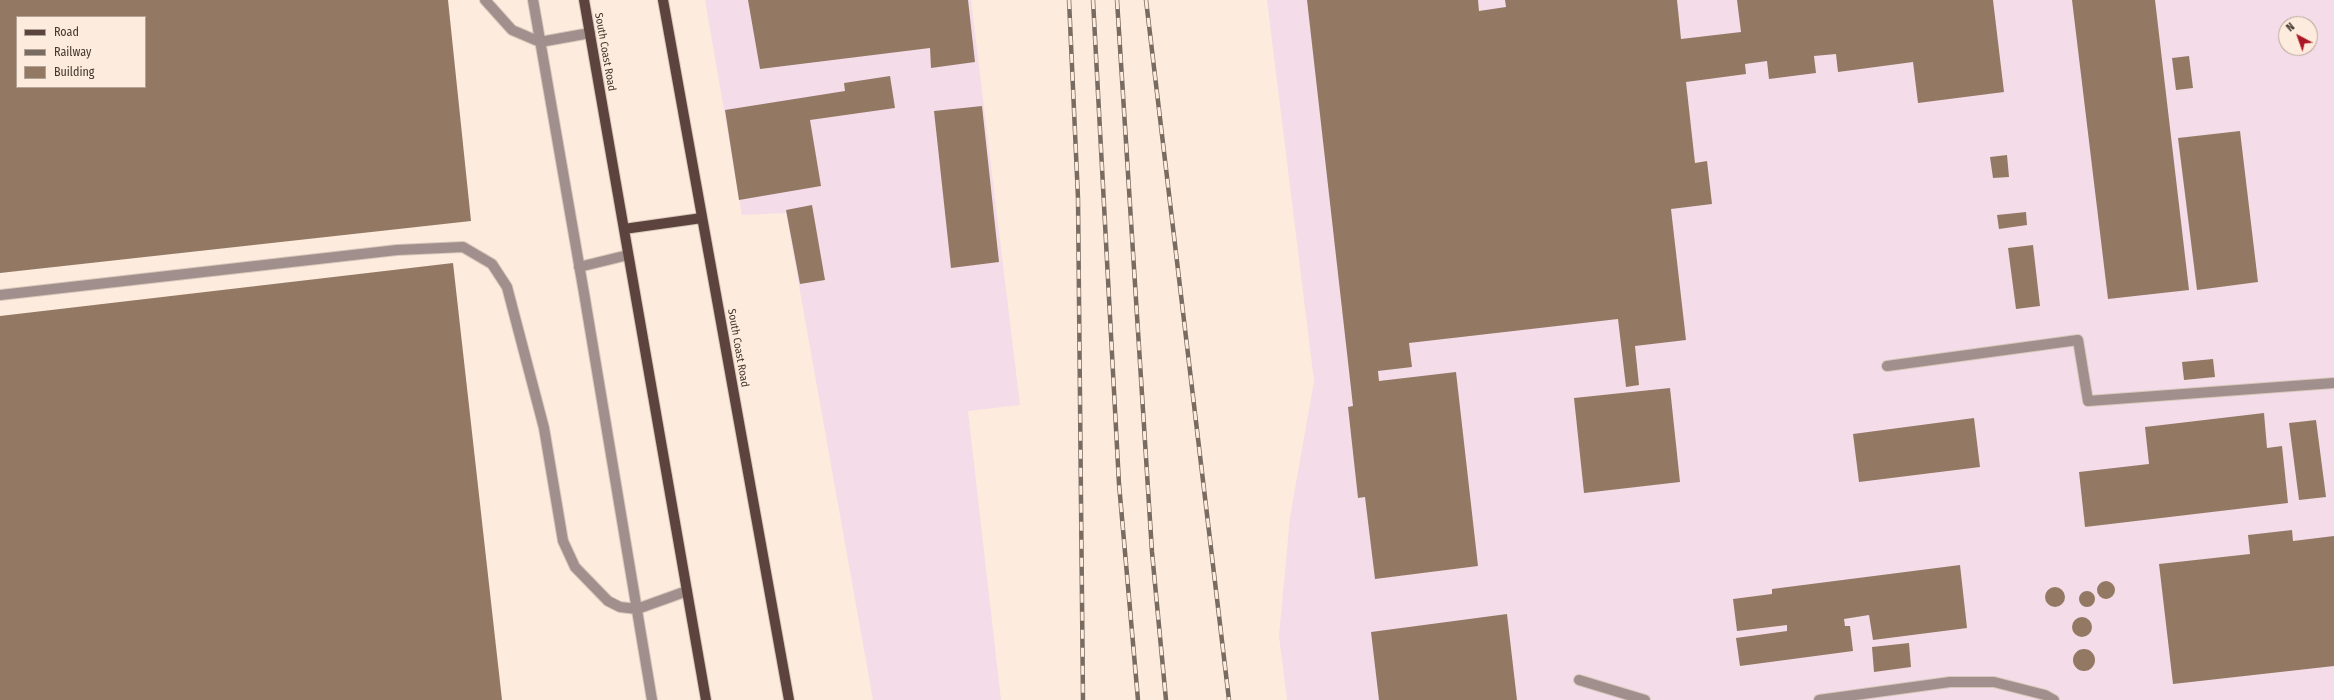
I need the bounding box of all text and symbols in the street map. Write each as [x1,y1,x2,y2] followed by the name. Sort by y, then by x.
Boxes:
[592,12,618,92] street label: South Coast Road
[16,16,146,88] legend
[2278,16,2318,56] north arrow
[2284,20,2297,34] text: N
[54,25,79,39] text: Road
[54,45,91,59] text: Railway
[54,65,94,79] text: Building
[725,308,751,388] street label: South Coast Road

